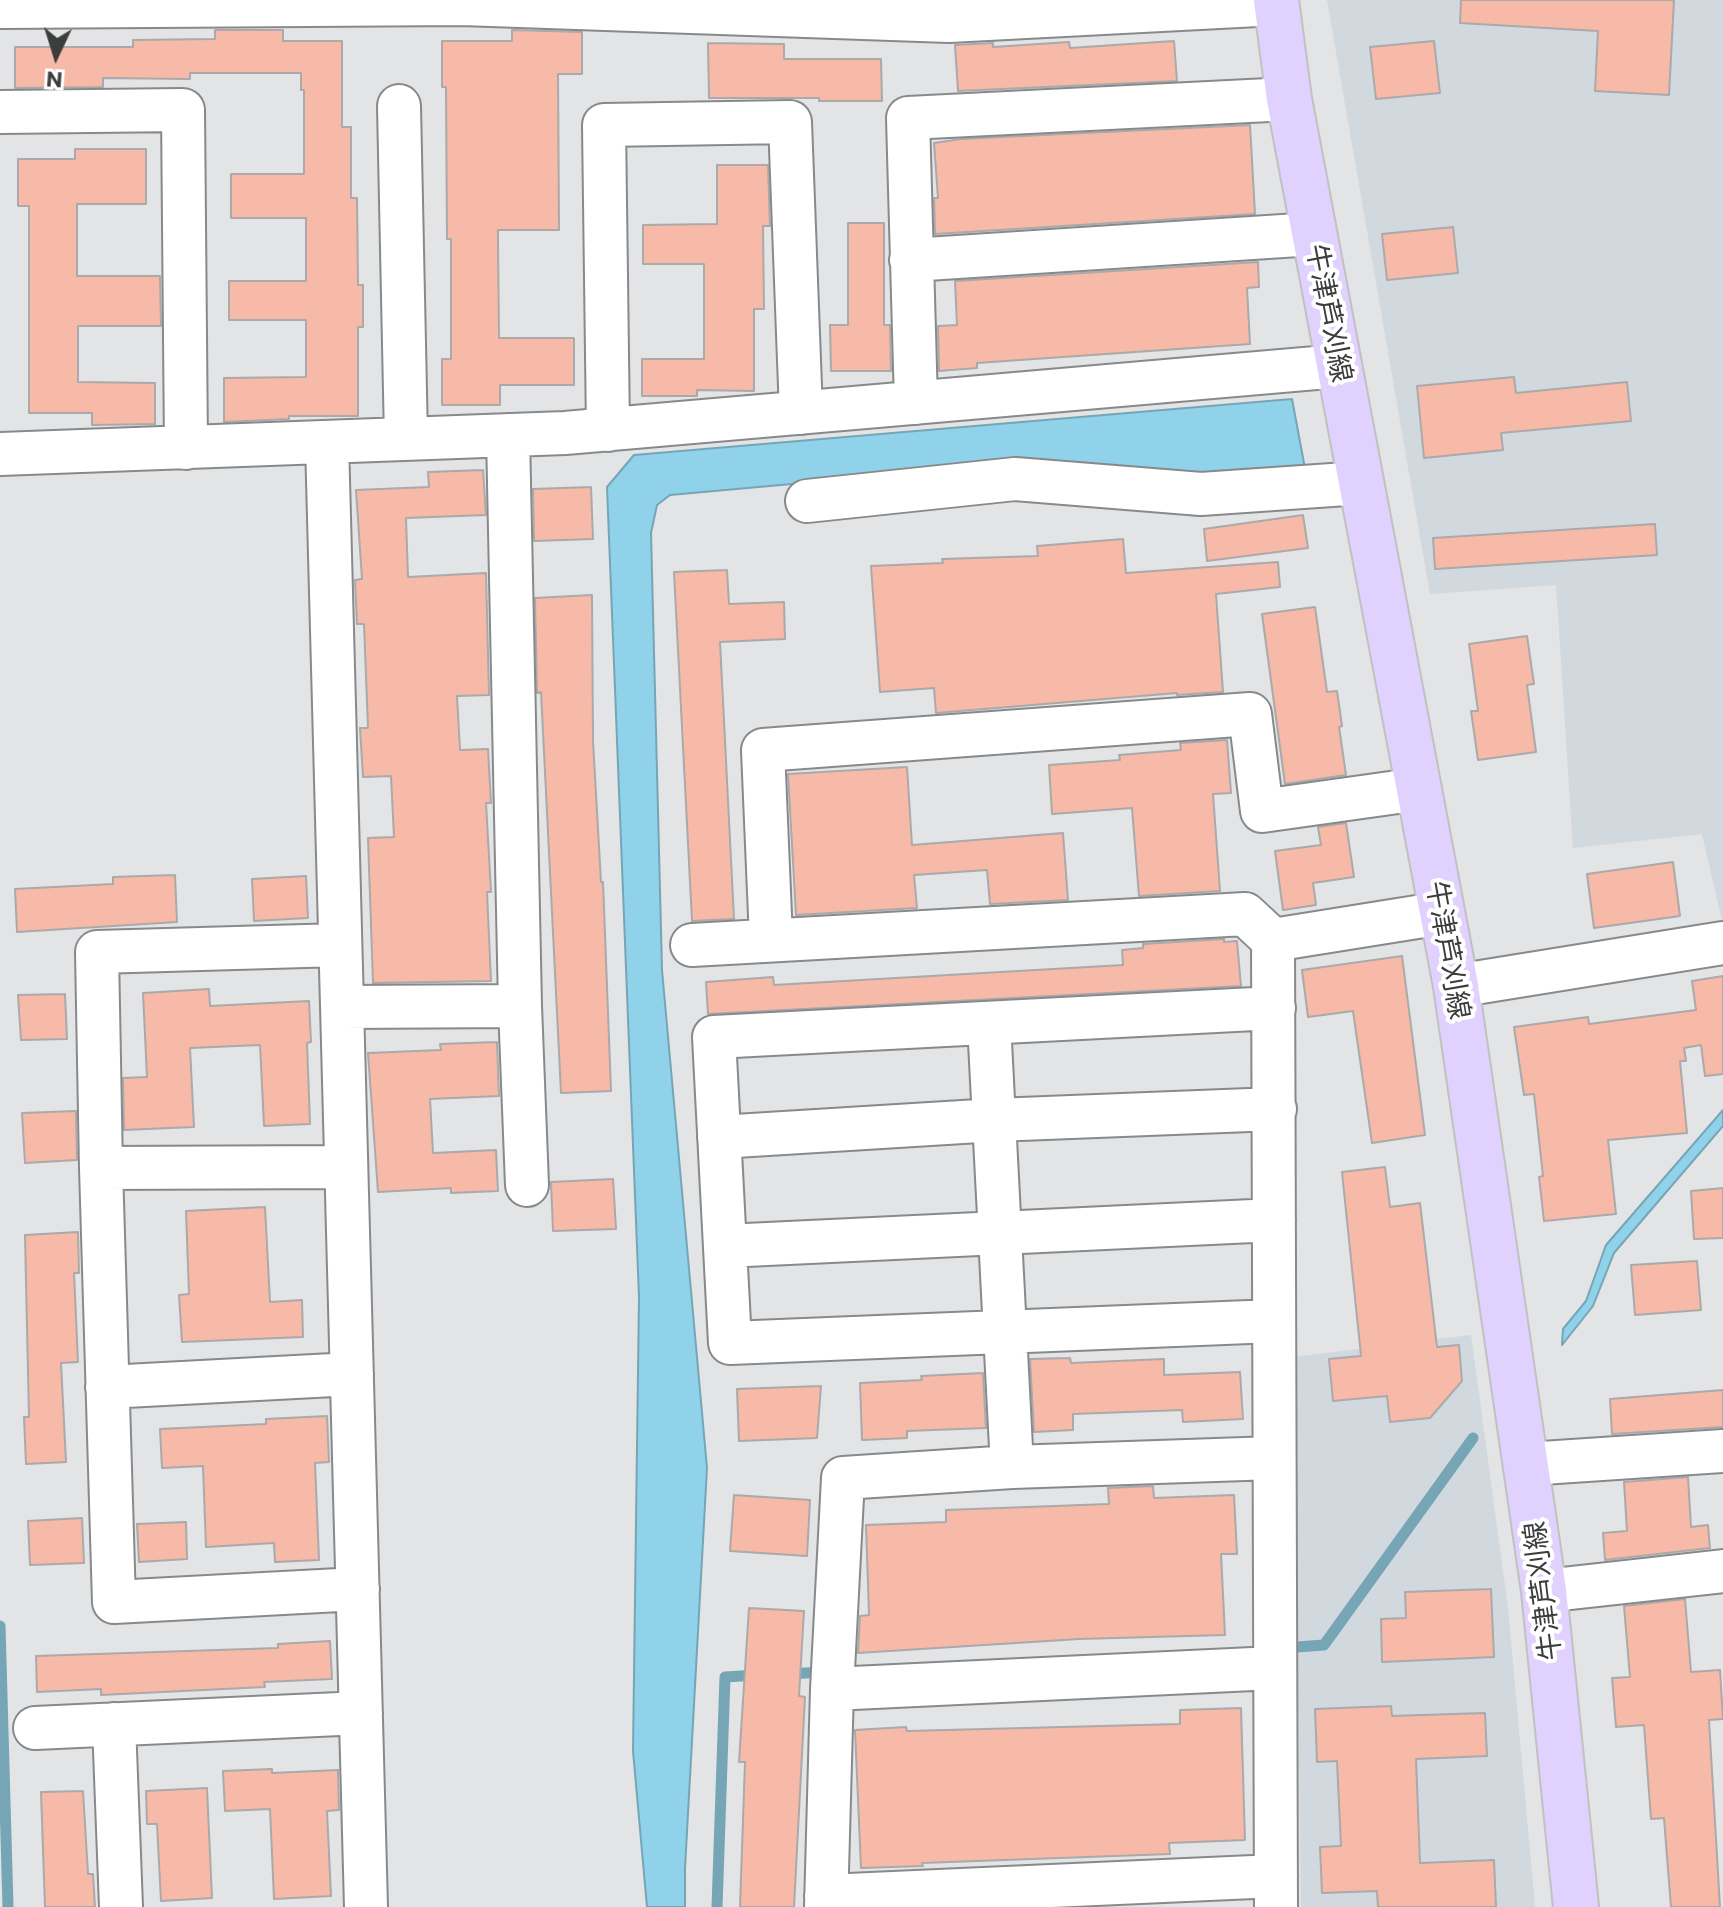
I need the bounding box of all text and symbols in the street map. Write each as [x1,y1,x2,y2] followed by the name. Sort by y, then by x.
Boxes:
[16,16,96,96] north arrow
[45,66,63,94] text: N
[1299,241,1359,385] street label: 牛津芦刈線
[1419,878,1477,1022] street label: 牛津芦刈線
[1518,1519,1568,1663] street label: 牛津芦刈線

